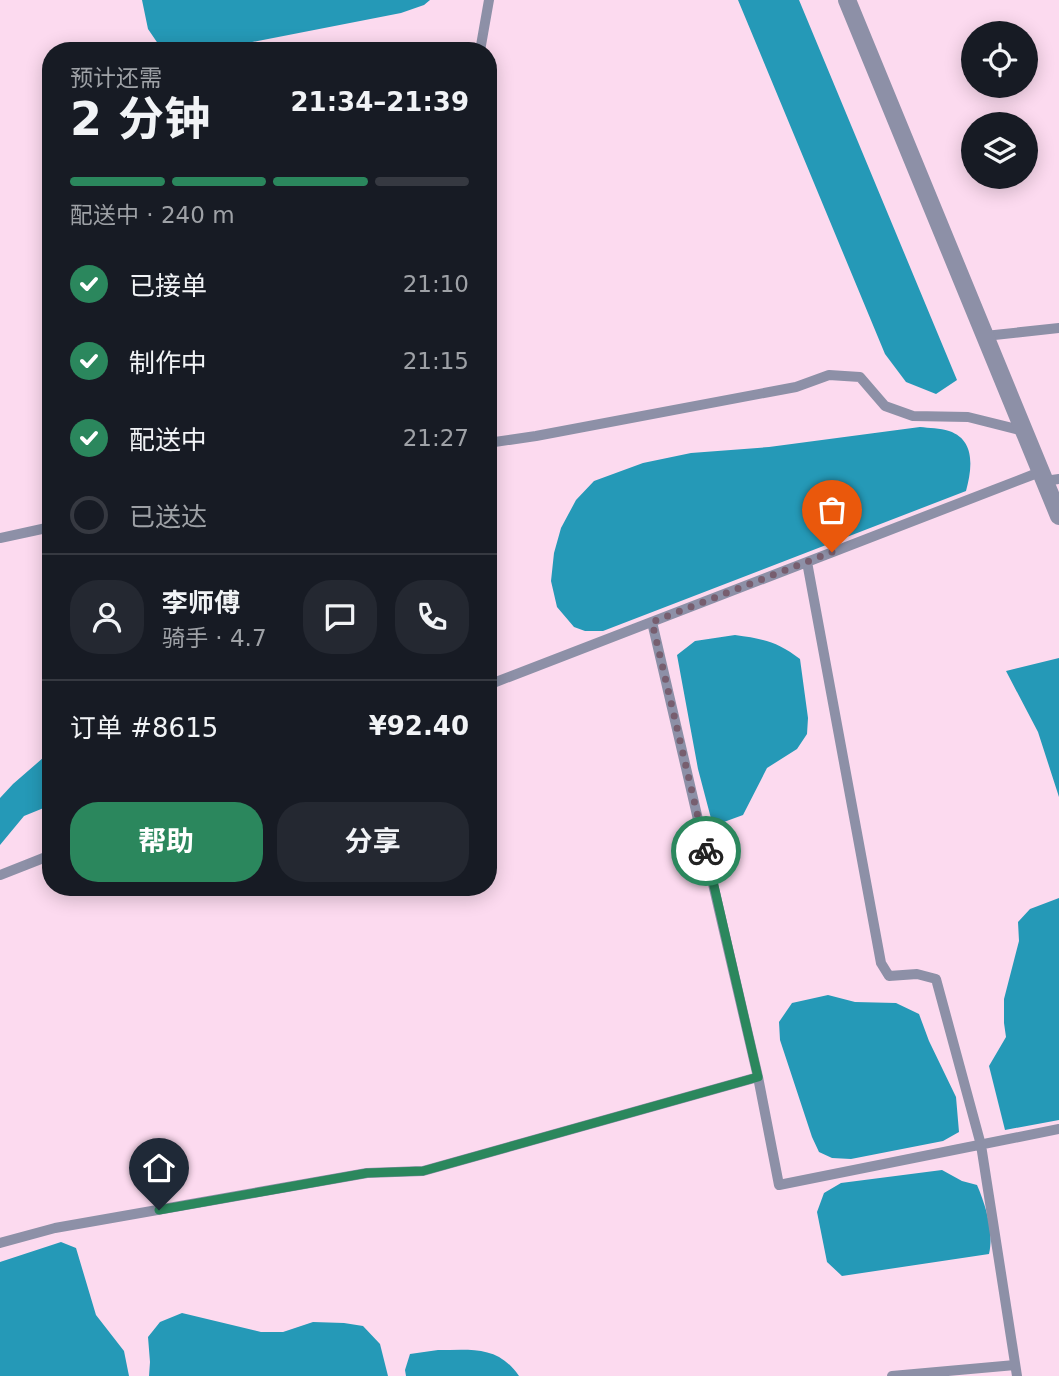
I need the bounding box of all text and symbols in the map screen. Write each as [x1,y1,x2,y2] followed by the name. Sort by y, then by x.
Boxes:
[961,21,1038,189] map controls
[961,21,1038,98] button: locate
[70,65,162,91] text: 预计还需
[290,87,469,117] text: 21:34–21:39
[70,92,210,146] text: 2 分钟
[961,112,1038,189] button: layers
[70,202,235,228] text: 配送中 · 240 m
[70,265,108,303] icon: check
[129,271,207,301] text: 已接单
[403,271,469,297] text: 21:10
[70,342,108,380] icon: check
[129,348,207,378] text: 制作中
[403,348,469,374] text: 21:15
[70,419,108,457] icon: check
[129,425,207,455] text: 配送中
[403,425,469,451] text: 21:27
[802,480,862,552] pin
[813,491,851,529] icon: bag
[129,502,207,532] text: 已送达
[70,580,144,654] button: person
[303,580,377,654] button: chat
[395,580,469,654] button: phone
[162,588,240,618] text: 李师傅
[162,625,267,651] text: 骑手 · 4.7
[369,711,469,741] text: ¥92.40
[70,713,218,743] text: 订单 #8615
[70,802,263,882] button: 帮助
[277,802,469,882] button: 分享
[671,816,741,886] courier
[687,832,725,870] icon: bike
[129,1138,189,1210] pin
[140,1149,178,1187] icon: home

